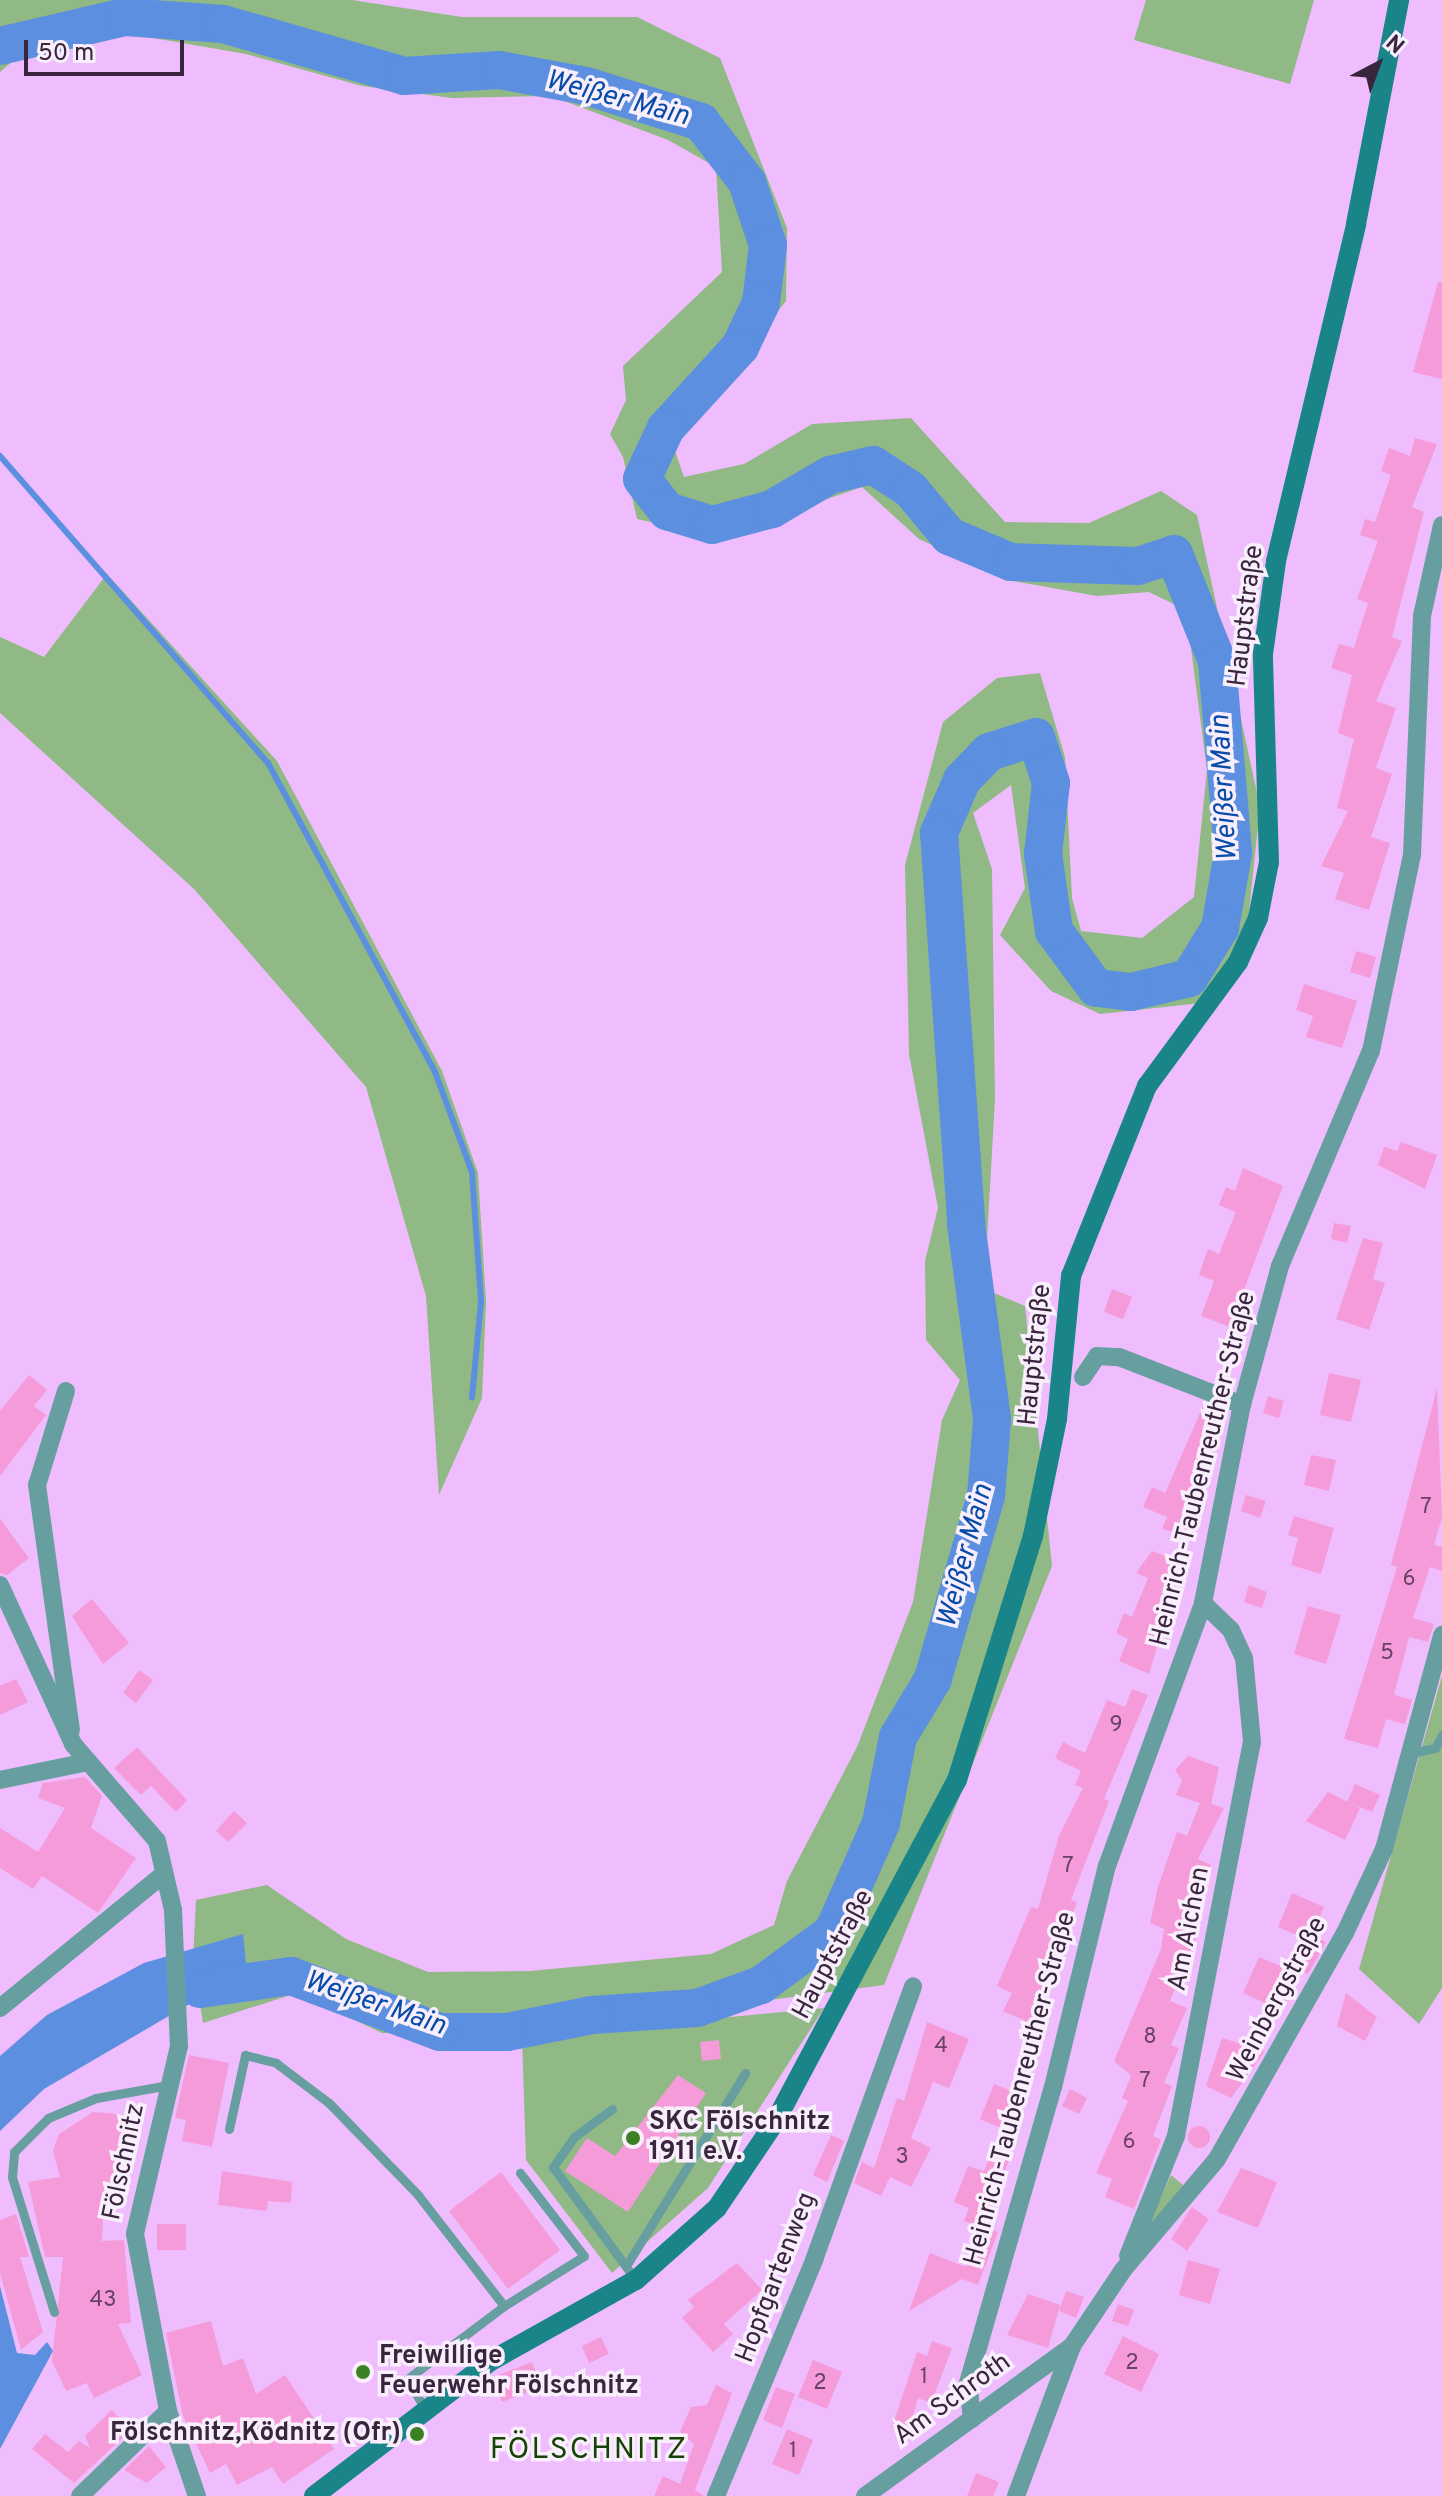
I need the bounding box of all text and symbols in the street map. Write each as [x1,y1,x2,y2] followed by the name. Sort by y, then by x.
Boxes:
[28,24,188,74] scale bar
[1338,24,1418,104] north arrow
[1379,30,1409,61] text: N
[38,39,94,69] text: 50 m
[542,64,692,134] water label: Weißer Main
[1223,543,1271,689] street label: Hauptstraße
[1204,714,1246,862] water label: Weißer Main
[1013,1283,1059,1427] street label: Hauptstraße
[1145,1288,1263,1650] street label: Heinrich-Taubenreuther-Straße
[931,1481,1001,1631] water label: Weißer Main
[1420,1495,1432,1521] house number: 7
[1402,1567,1416,1593] house number: 6
[1380,1641,1394,1667] house number: 5
[1109,1713,1123,1739] house number: 9
[1062,1854,1074,1880] house number: 7
[1163,1864,1217,1994] street label: Am Aichen
[787,1885,881,2025] street label: Hauptstraße
[959,1909,1083,2269] street label: Heinrich-Taubenreuther-Straße
[1221,1912,1335,2088] street label: Weinbergstraße
[300,1964,450,2044] water label: Weißer Main
[1143,2025,1157,2051] house number: 8
[934,2034,948,2060] house number: 4
[1139,2069,1151,2095] house number: 7
[97,2101,153,2223] street label: Fölschnitz
[649,2107,830,2168] place label: SKC Fölschnitz 1911 e.V.
[624,2129,642,2147] marker: SKC Fölschnitz 1911 e.V.
[1122,2130,1136,2156] house number: 6
[895,2145,909,2171] house number: 3
[730,2188,824,2368] street label: Hopfgartenweg
[90,2288,116,2314] house number: 43
[379,2341,639,2402] place label: Freiwillige Feuerwehr Fölschnitz
[889,2347,1017,2453] street label: Am Schroth
[1125,2351,1139,2377] house number: 2
[354,2363,372,2381] marker: Freiwillige Feuerwehr Fölschnitz
[920,2365,928,2391] house number: 1
[813,2371,827,2397] house number: 2
[110,2418,401,2450] place label: Fölschnitz,Ködnitz (Ofr)
[408,2425,426,2443] marker: Fölschnitz,Ködnitz (Ofr)
[490,2433,688,2469] district label: FÖLSCHNITZ
[789,2439,797,2465] house number: 1

